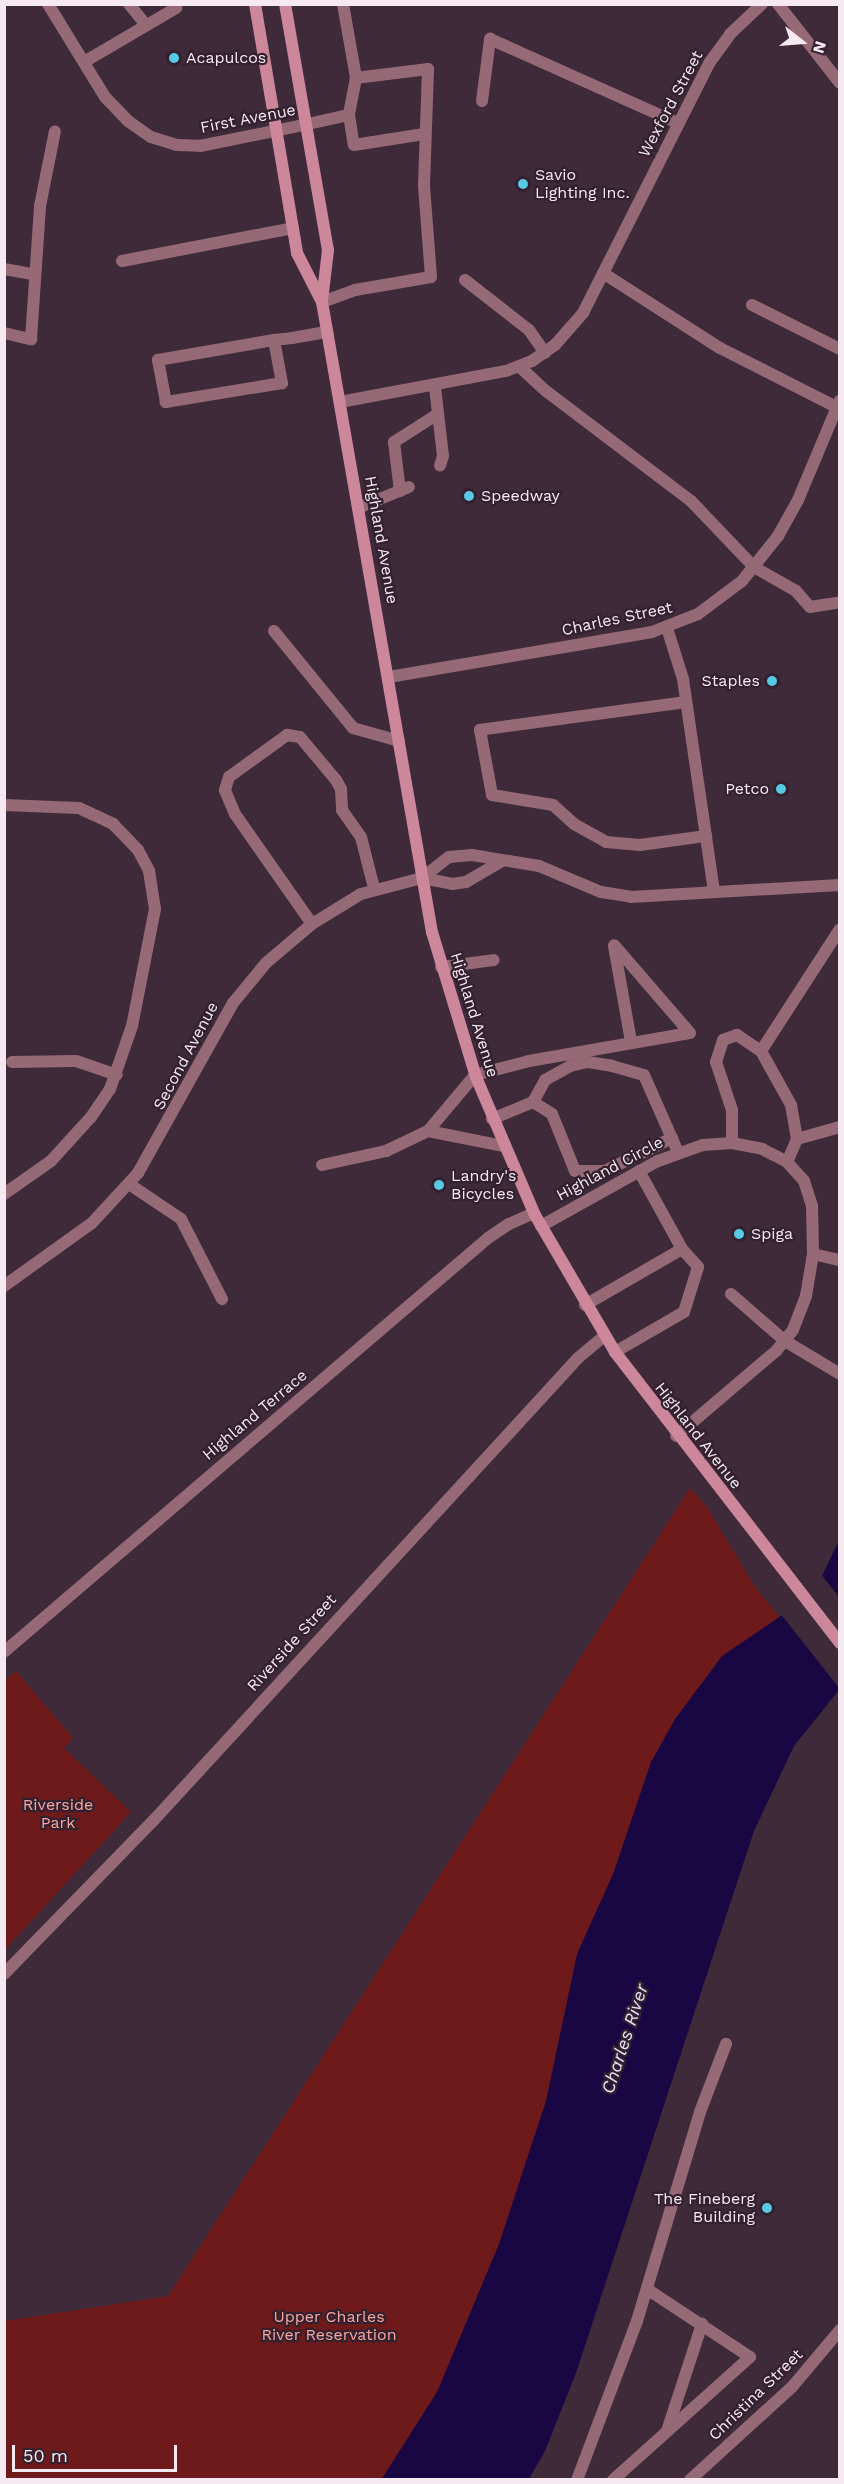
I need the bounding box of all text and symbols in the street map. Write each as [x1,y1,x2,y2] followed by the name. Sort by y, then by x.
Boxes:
[772,12,832,72] north arrow
[809,39,831,56] text: N
[635,47,707,161] street label: Wexford Street
[186,48,266,68] place label: Acapulcos
[167,51,181,65] marker: Acapulcos
[198,100,298,138] street label: First Avenue
[535,165,630,203] place label: Savio Lighting Inc.
[516,177,530,191] marker: Savio Lighting Inc.
[360,474,402,606] street label: Highland Avenue
[481,486,560,506] place label: Speedway
[462,489,476,503] marker: Speedway
[560,598,674,640] street label: Charles Street
[701,671,760,691] place label: Staples
[765,674,779,688] marker: Staples
[725,779,769,799] place label: Petco
[774,782,788,796] marker: Petco
[446,950,502,1080] street label: Highland Avenue
[149,999,223,1113] street label: Second Avenue
[553,1133,667,1205] street label: Highland Circle
[451,1166,516,1204] place label: Landry's Bicycles
[432,1178,446,1192] marker: Landry's Bicycles
[751,1224,793,1244] place label: Spiga
[732,1227,746,1241] marker: Spiga
[199,1366,311,1464] street label: Highland Terrace
[650,1379,746,1493] street label: Highland Avenue
[243,1590,341,1696] street label: Riverside Street
[23,1795,93,1833] park label: Riverside Park
[597,1981,653,2097] water label: Charles River
[654,2189,755,2227] place label: The Fineberg Building
[760,2201,774,2215] marker: The Fineberg Building
[261,2307,397,2345] park label: Upper Charles River Reservation
[705,2345,807,2445] street label: Christina Street
[15,2433,180,2471] scale bar
[23,2445,68,2466] text: 50 m

